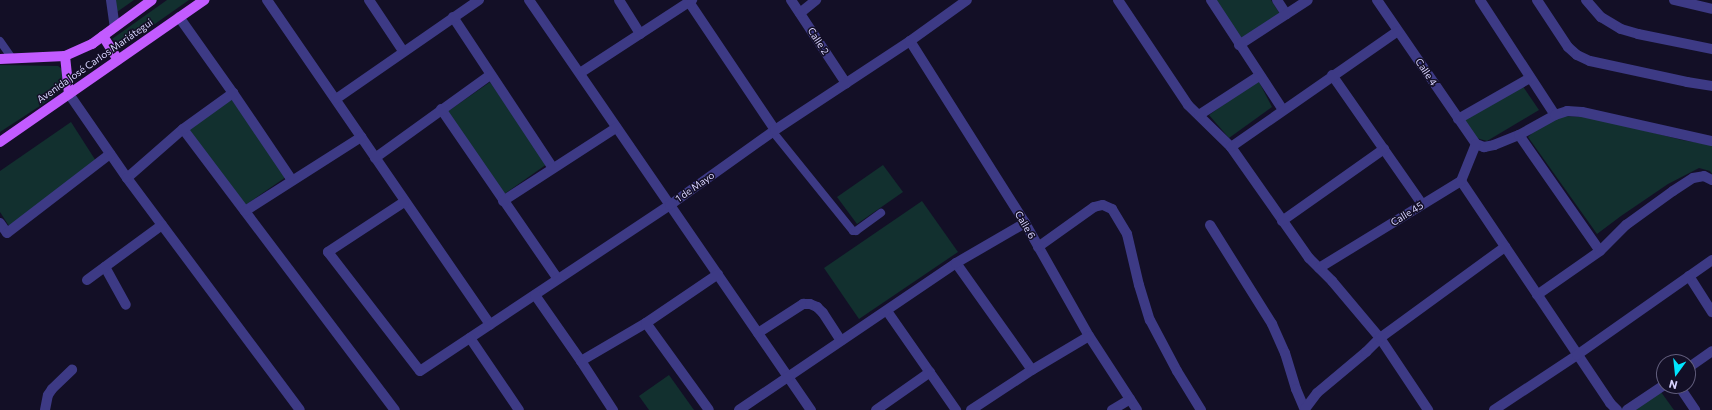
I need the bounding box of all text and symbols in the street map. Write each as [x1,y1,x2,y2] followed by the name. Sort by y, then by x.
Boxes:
[35,16,155,106] street label: Avenida José Carlos Mariátegui
[805,25,831,57] street label: Calle 2
[1413,56,1439,88] street label: Calle 4
[673,169,717,205] street label: 1 de Mayo
[1389,199,1425,229] street label: Calle 45
[1012,209,1038,241] street label: Calle 6
[1656,354,1696,394] north arrow
[1667,378,1679,392] text: N

